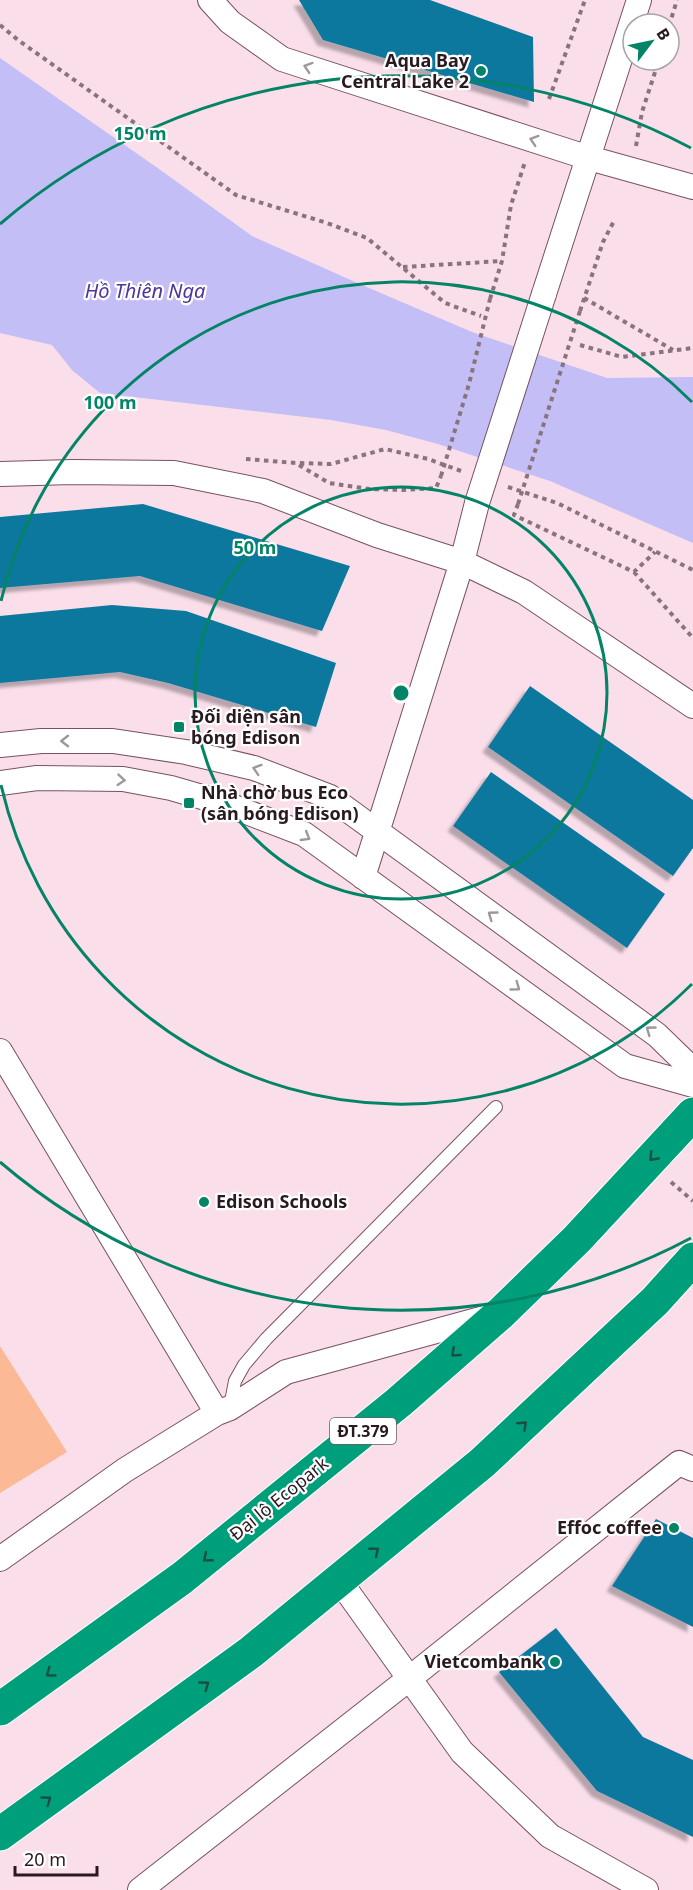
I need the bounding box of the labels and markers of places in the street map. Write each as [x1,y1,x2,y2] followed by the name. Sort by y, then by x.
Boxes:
[341,48,470,93] place label: Aqua Bay Central Lake 2
[474,64,488,78] marker: Aqua Bay Central Lake 2
[391,683,411,703] centre of rings
[191,704,301,749] place label: Đối diện sân bóng Edison
[172,720,186,734] marker: Đối diện sân bóng Edison
[201,780,359,825] place label: Nhà chờ bus Eco (sân bóng Edison)
[182,796,196,810] marker: Nhà chờ bus Eco (sân bóng Edison)
[216,1189,347,1213] place label: Edison Schools
[197,1195,211,1209] marker: Edison Schools
[557,1515,662,1539] place label: Effoc coffee
[667,1521,681,1535] marker: Effoc coffee
[424,1649,544,1673] place label: Vietcombank
[548,1655,562,1669] marker: Vietcombank

